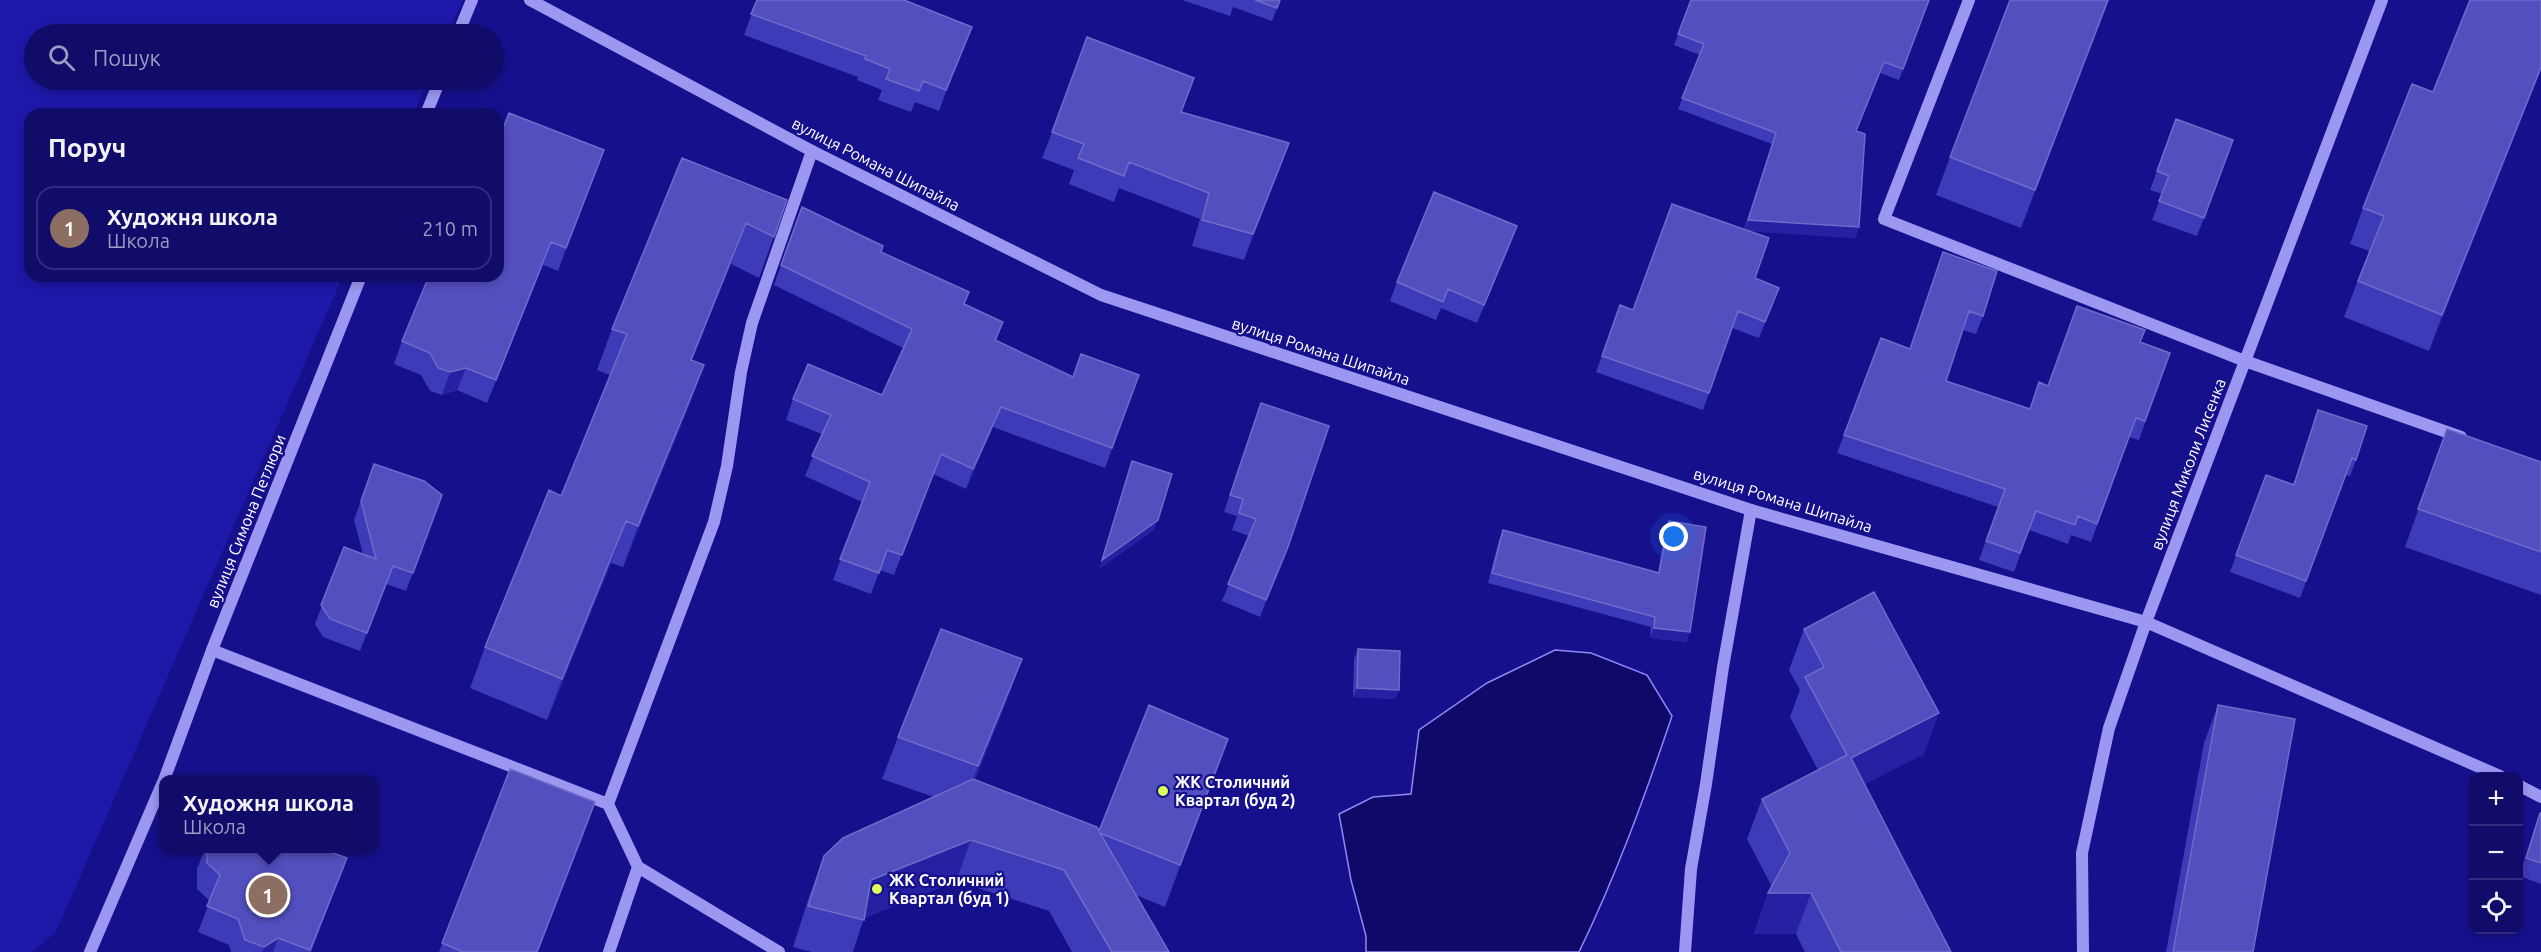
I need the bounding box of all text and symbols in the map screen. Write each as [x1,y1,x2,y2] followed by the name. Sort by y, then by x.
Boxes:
[24,24,504,90] search box
[45,41,78,74] icon: search
[93,45,161,70] text: Пошук
[789,114,963,214] street label: вулиця Романа Шипайла
[48,133,126,162] text: Поруч
[107,204,278,229] text: Художня школа
[64,217,75,240] text: 1
[422,217,478,240] text: 210 m
[107,229,170,252] text: Школа
[1230,314,1412,388] street label: вулиця Романа Шипайла
[2147,376,2229,552] street label: вулиця Миколи Лисенка
[203,432,289,610] street label: вулиця Симона Петлюри
[1691,464,1875,536] street label: вулиця Романа Шипайла
[1659,522,1688,551] your location
[2469,772,2523,934] map controls
[2469,772,2523,826] button: +
[1175,773,1296,810] place label: ЖК Столичний Квартал (буд 2)
[159,775,378,853] popup
[1156,784,1170,798] marker: ЖК Столичний Квартал (буд 2)
[183,790,354,815] text: Художня школа
[183,815,246,838] text: Школа
[2469,826,2523,880] button: −
[889,871,1010,908] place label: ЖК Столичний Квартал (буд 1)
[248,872,288,918] pin: 1
[2469,880,2523,934] button: locate
[870,882,884,896] marker: ЖК Столичний Квартал (буд 1)

